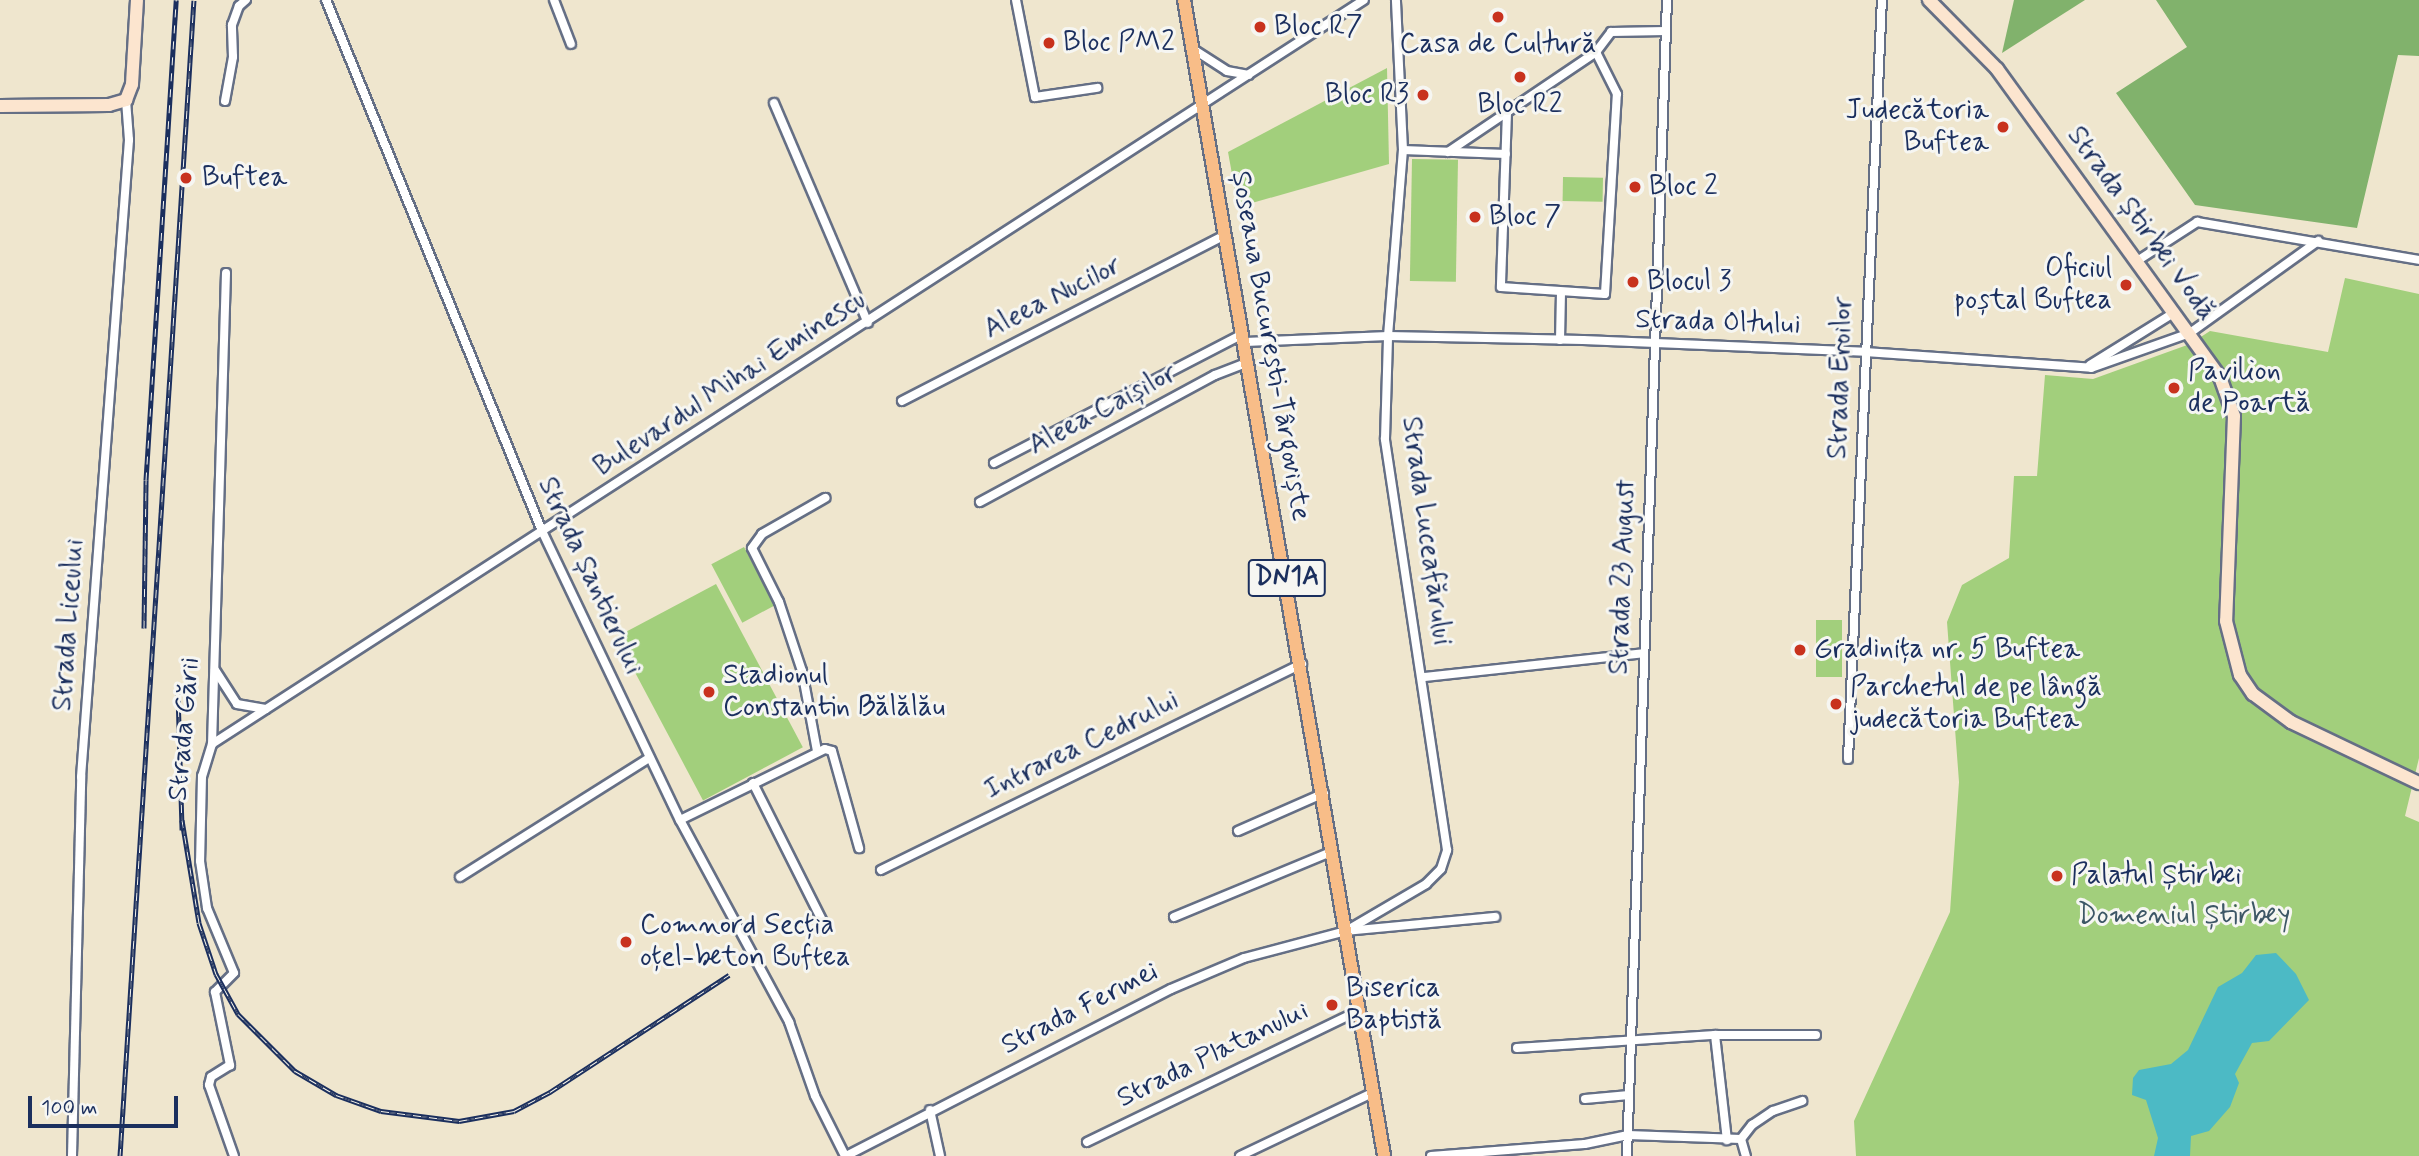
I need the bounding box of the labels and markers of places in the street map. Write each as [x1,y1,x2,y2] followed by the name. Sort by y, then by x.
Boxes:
[1490,9,1506,25] marker: Casa de Cultură
[1274,10,1362,44] place label: Bloc R7
[1252,19,1268,35] marker: Bloc R7
[1063,26,1175,60] place label: Bloc PM2
[1400,28,1596,62] place label: Casa de Cultură
[1041,35,1057,51] marker: Bloc PM2
[1512,69,1528,85] marker: Bloc R2
[1325,78,1409,112] place label: Bloc R3
[1415,87,1431,103] marker: Bloc R3
[1477,88,1563,122] place label: Bloc R2
[1845,94,1989,160] place label: Judecătoria Buftea
[1995,119,2011,135] marker: Judecătoria Buftea
[202,161,287,195] place label: Buftea
[176,168,196,188] marker: Buftea
[1649,170,1718,204] place label: Bloc 2
[1627,179,1643,195] marker: Bloc 2
[1489,200,1561,234] place label: Bloc 7
[1467,209,1483,225] marker: Bloc 7
[1946,252,2112,318] place label: Oficiul poștal Buftea
[1647,265,1731,299] place label: Blocul 3
[1625,274,1641,290] marker: Blocul 3
[2118,277,2134,293] marker: Oficiul poștal Buftea
[2188,355,2300,421] place label: Pavilion de Poartă
[2166,380,2182,396] marker: Pavilion de Poartă
[1814,633,2080,667] place label: Gradinița nr. 5 Buftea
[1792,642,1808,658] marker: Gradinița nr. 5 Buftea
[723,659,945,725] place label: Stadionul Constantin Bălălău
[1850,671,2102,737] place label: Parchetul de pe lângă judecătoria Buftea
[701,684,717,700] marker: Stadionul Constantin Bălălău
[1828,696,1844,712] marker: Parchetul de pe lângă judecătoria Buftea
[2071,859,2242,893] place label: Palatul Știrbei
[2049,868,2065,884] marker: Palatul Știrbei
[640,909,858,975] place label: Comnord Secția oțel-beton Buftea
[618,934,634,950] marker: Comnord Secția oțel-beton Buftea
[1346,972,1442,1038] place label: Biserica Baptistă
[1324,997,1340,1013] marker: Biserica Baptistă

